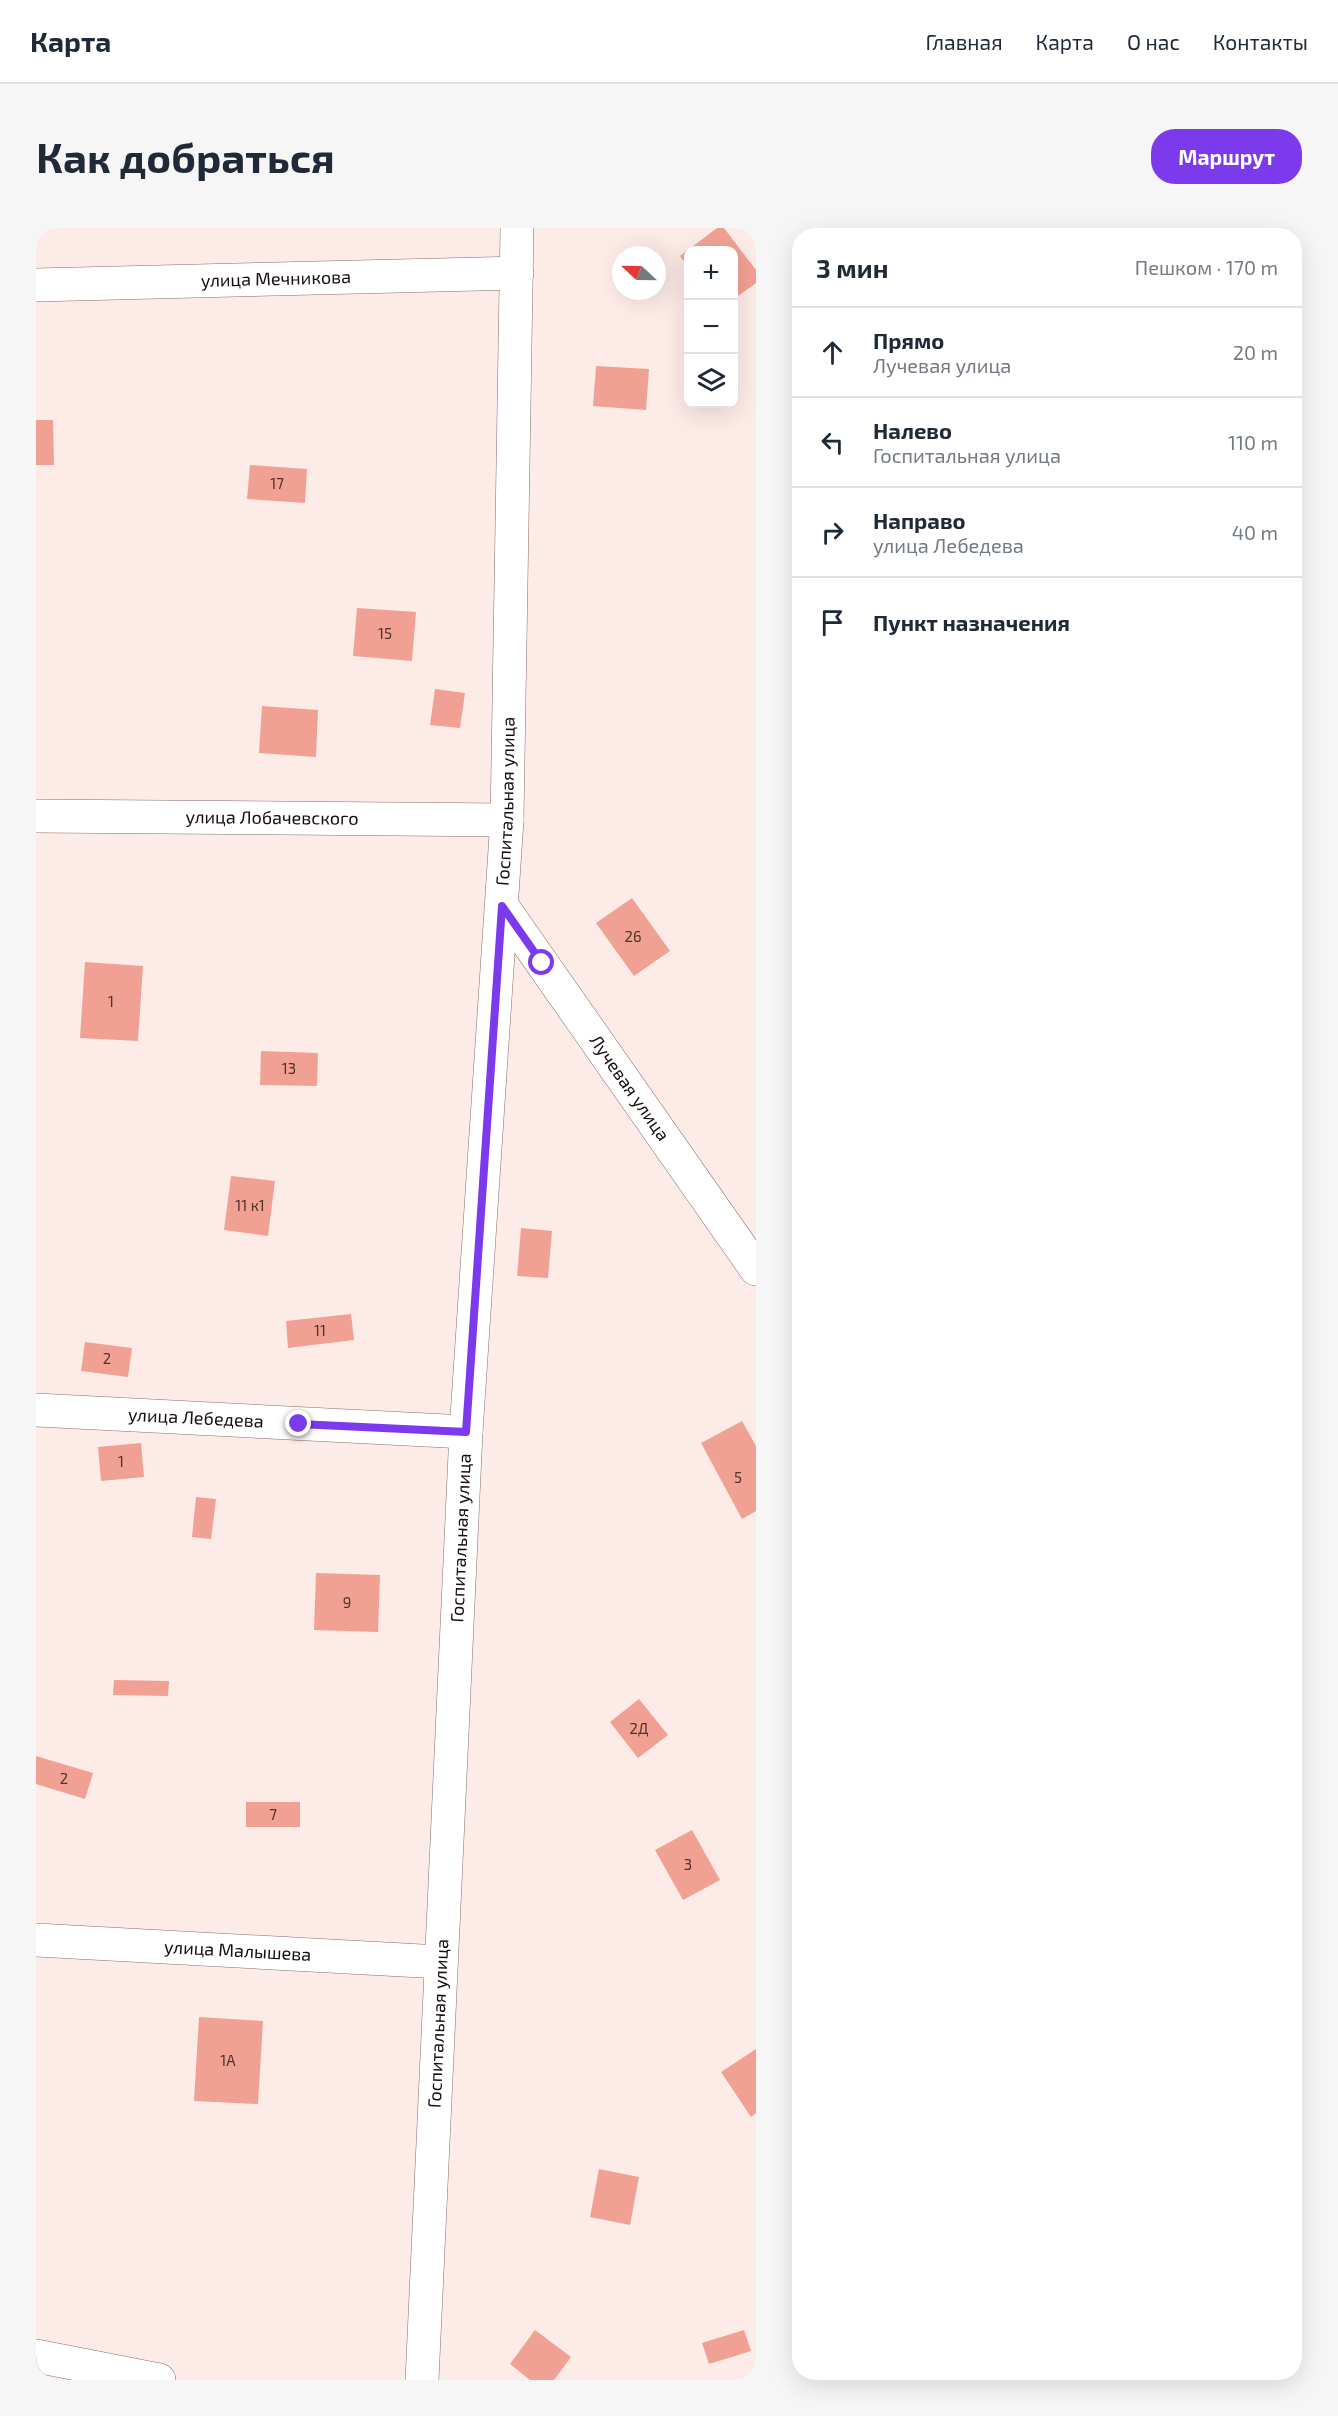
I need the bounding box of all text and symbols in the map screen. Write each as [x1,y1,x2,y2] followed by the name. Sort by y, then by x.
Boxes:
[30,24,111,58] text: Карта
[926,29,1003,54] text: Главная
[1036,29,1094,54] text: Карта
[1127,29,1180,54] text: О нас
[1213,29,1308,54] text: Контакты
[1151,129,1302,184] button: Маршрут
[36,131,335,181] text: Как добраться
[612,246,666,300] north arrow
[684,246,738,408] map controls
[684,246,738,300] button: +
[816,252,888,283] text: 3 мин
[1135,255,1278,279] text: Пешком · 170 m
[201,265,351,291] street label: улица Мечникова
[684,300,738,354] button: −
[873,327,944,353] text: Прямо
[816,336,849,369] icon: ahead
[1233,340,1278,364] text: 20 m
[873,353,1011,377] text: Лучевая улица
[684,354,738,408] button: layers
[873,417,952,443] text: Налево
[816,426,849,459] icon: left
[1228,430,1278,454] text: 110 m
[873,443,1061,467] text: Госпитальная улица
[270,474,284,492] house number: 17
[873,507,966,533] text: Направо
[816,516,849,549] icon: right
[1232,520,1278,544] text: 40 m
[873,533,1024,557] text: улица Лебедева
[816,606,849,639] icon: arrive
[873,609,1070,635] text: Пункт назначения
[378,624,392,642] house number: 15
[491,717,519,887] street label: Госпитальная улица
[185,805,359,829] street label: улица Лобачевского
[624,927,642,945] house number: 26
[528,949,554,975] route start
[108,992,114,1010] house number: 1
[585,1030,675,1145] street label: Лучевая улица
[282,1059,296,1077] house number: 13
[235,1196,265,1214] house number: 11 к1
[314,1321,326,1339] house number: 11
[103,1349,111,1367] house number: 2
[127,1403,264,1432] street label: улица Лебедева
[285,1410,311,1436] route end
[118,1452,124,1470] house number: 1
[445,1453,475,1623] street label: Госпитальная улица
[734,1468,742,1486] house number: 5
[343,1593,351,1611] house number: 9
[630,1719,648,1737] house number: 2Д
[60,1769,68,1787] house number: 2
[269,1805,277,1823] house number: 7
[684,1855,692,1873] house number: 3
[164,1935,312,1965] street label: улица Малышева
[423,1938,452,2108] street label: Госпитальная улица
[220,2051,236,2069] house number: 1А

